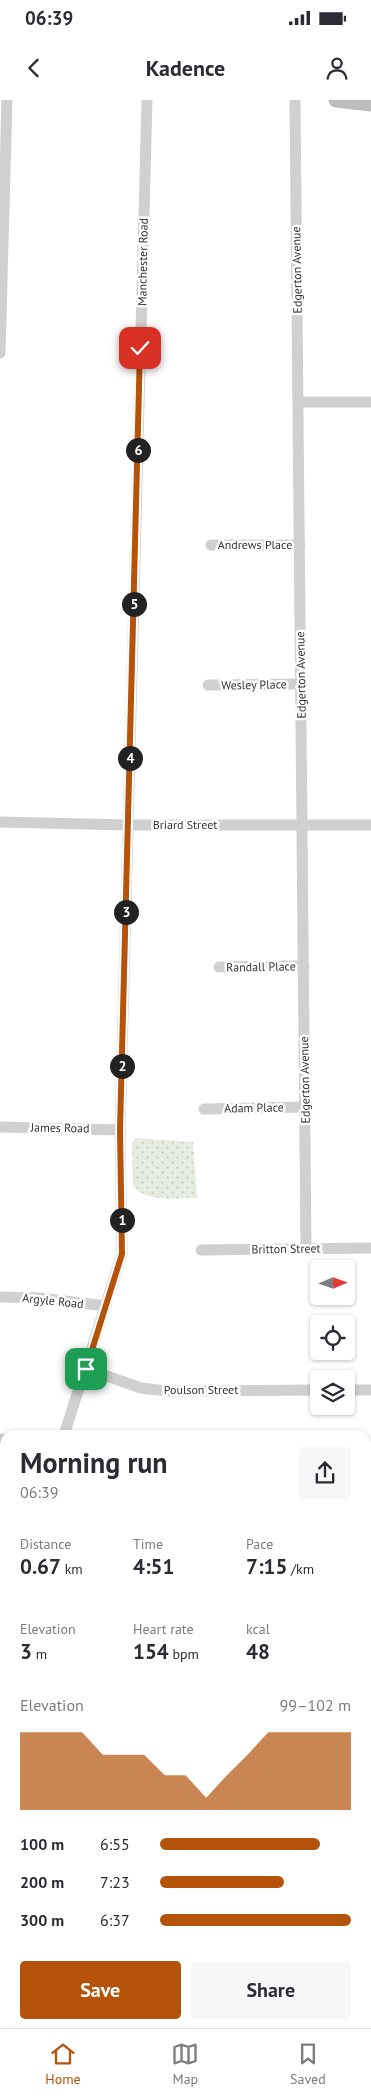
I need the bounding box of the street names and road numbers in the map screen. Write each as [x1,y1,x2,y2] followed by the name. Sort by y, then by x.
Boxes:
[134,218,151,306] street label: Manchester Road
[288,226,305,314] street label: Edgerton Avenue
[218,537,292,552] street label: Andrews Place
[292,631,309,719] street label: Edgerton Avenue
[221,676,287,693] street label: Wesley Place
[153,817,217,832] street label: Briard Street
[226,958,296,975] street label: Randall Place
[296,1036,313,1124] street label: Edgerton Avenue
[224,1099,284,1116] street label: Adam Place
[29,1119,90,1136] street label: James Road
[251,1240,321,1257] street label: Britton Street
[22,1290,84,1311] street label: Argyle Road
[164,1382,238,1397] street label: Poulson Street

